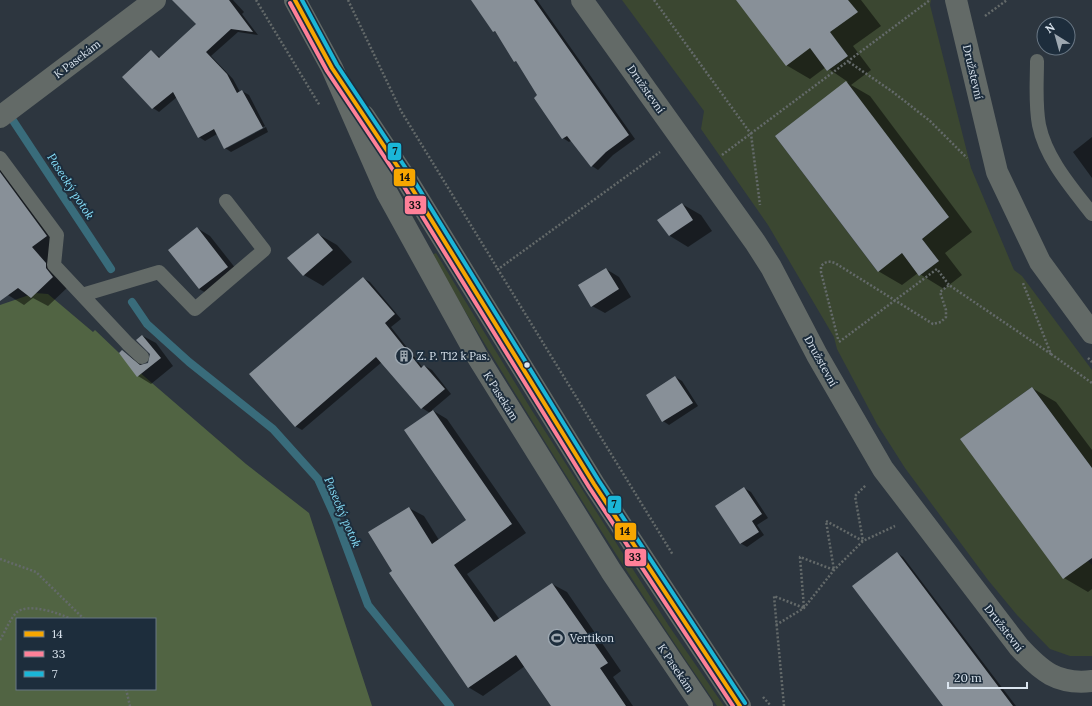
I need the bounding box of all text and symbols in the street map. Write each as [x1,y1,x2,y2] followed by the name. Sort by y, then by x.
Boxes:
[1036,16,1076,56] north arrow
[1042,20,1058,36] text: N
[51,37,103,81] street label: K Pasekám
[960,43,986,101] street label: Družstevní
[624,62,668,116] street label: Družstevní
[387,142,402,161] line badge: 7
[392,144,398,158] text: 7
[44,150,98,222] water label: Pasecký potok
[393,168,416,187] line badge: 14
[400,170,410,184] text: 14
[404,195,427,215] line badge: 33
[409,198,421,212] text: 33
[801,333,841,389] street label: Družstevní
[394,346,414,366] building icon: Z. P. T12 k Pas.
[417,349,489,363] place label: Z. P. T12 k Pas.
[522,360,532,370] unlabelled marker
[480,369,522,423] street label: K Pasekám
[321,474,365,550] water label: Pasecký potok
[607,495,622,514] line badge: 7
[611,497,617,511] text: 7
[614,522,637,541] line badge: 14
[620,524,630,538] text: 14
[624,548,647,567] line badge: 33
[629,550,641,564] text: 33
[981,602,1027,654] street label: Družstevní
[16,618,156,690] legend
[52,626,63,641] text: 14
[547,628,567,648] sports icon: Vertikon
[569,631,614,645] place label: Vertikon
[655,641,697,695] street label: K Pasekám
[52,646,66,661] text: 33
[948,664,1027,690] scale bar
[52,666,58,681] text: 7
[954,670,982,685] text: 20 m

